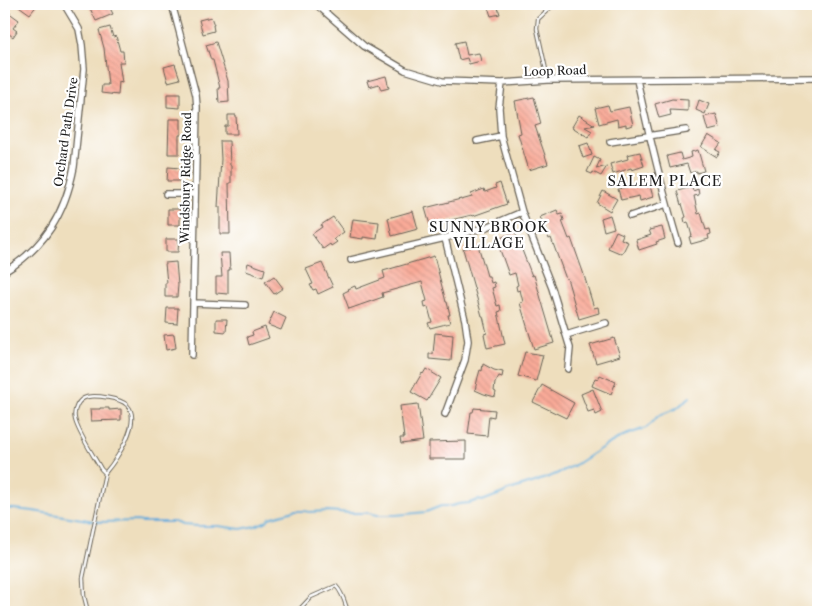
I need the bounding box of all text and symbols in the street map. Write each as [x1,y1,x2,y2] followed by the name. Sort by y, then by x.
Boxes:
[523,62,587,79] street label: Loop Road
[50,76,81,188] street label: Orchard Path Drive
[177,111,194,245] street label: Windsbury Ridge Road
[608,172,722,190] district label: SALEM PLACE
[429,218,549,252] district label: SUNNY BROOK VILLAGE

